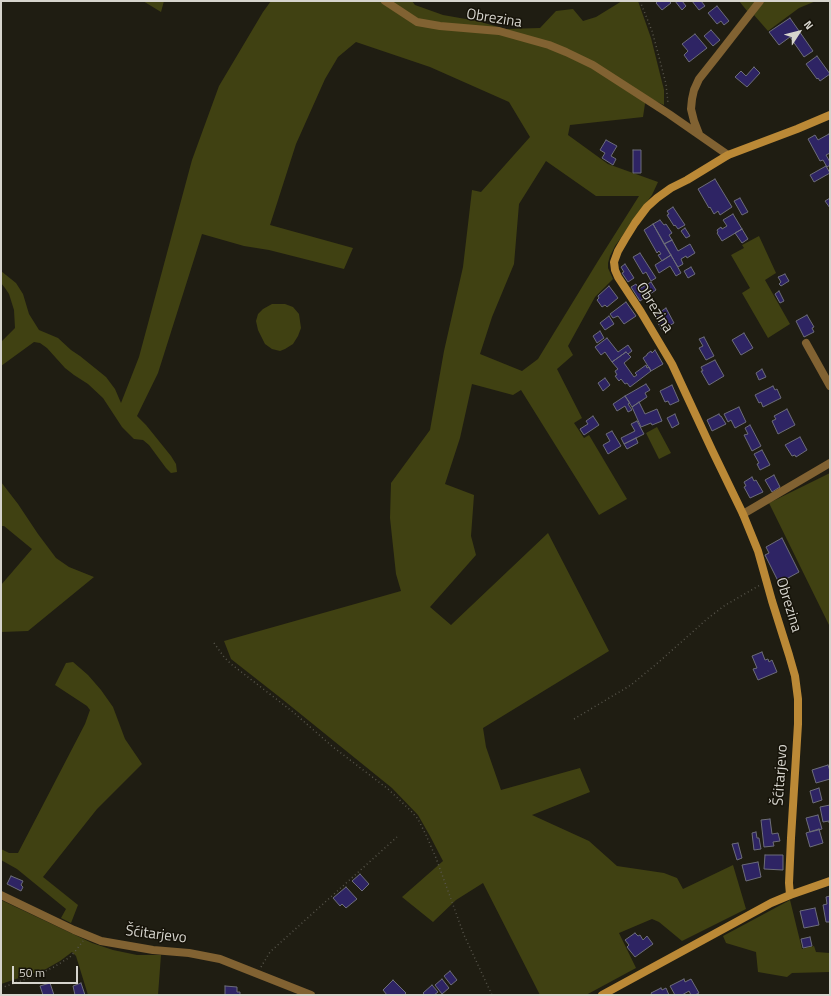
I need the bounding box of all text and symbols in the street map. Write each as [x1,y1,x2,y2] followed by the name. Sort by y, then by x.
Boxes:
[465,6,523,32] street label: Obrezina
[779,12,819,52] north arrow
[800,17,817,33] text: N
[632,279,676,337] street label: Obrezina
[771,576,805,634] street label: Obrezina
[770,744,792,806] street label: Šćitarjevo
[124,922,188,948] street label: Šćitarjevo
[14,958,80,984] scale bar
[19,963,45,982] text: 50 m

